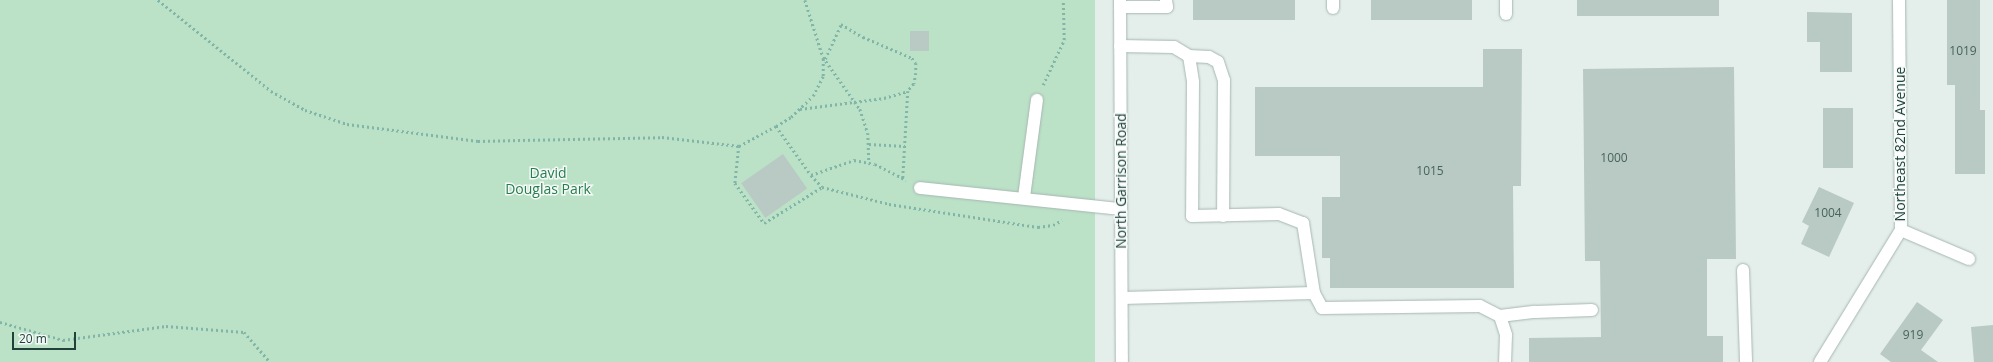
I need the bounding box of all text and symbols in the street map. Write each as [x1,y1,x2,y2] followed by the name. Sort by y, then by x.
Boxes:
[1949,44,1977,58] house number: 1019
[1892,67,1908,221] street label: Northeast 82nd Avenue
[1113,113,1129,249] street label: North Garrison Road
[1600,151,1628,165] house number: 1000
[1416,164,1444,178] house number: 1015
[505,165,591,198] park label: David Douglas Park
[1814,206,1842,220] house number: 1004
[14,324,78,350] scale bar
[1903,328,1923,342] house number: 919
[19,330,47,347] text: 20 m

